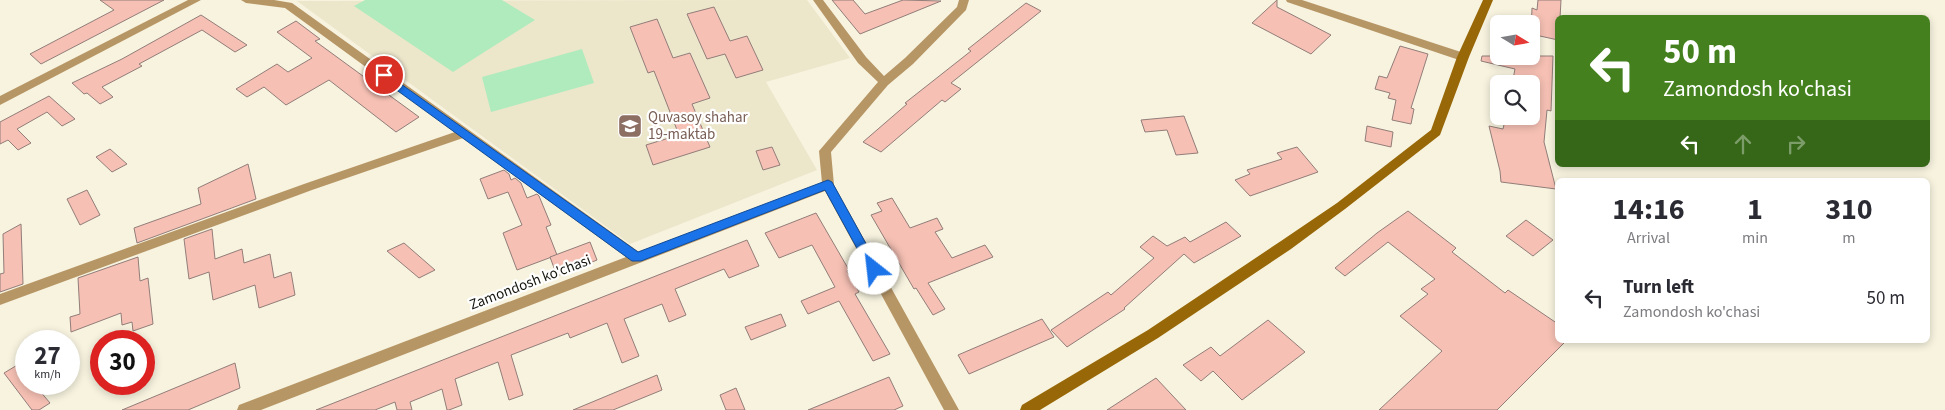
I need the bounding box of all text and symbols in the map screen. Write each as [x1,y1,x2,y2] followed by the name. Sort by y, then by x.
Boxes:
[1490,15,1540,65] north arrow
[1490,15,1540,125] map controls
[1663,27,1737,77] text: 50 m
[1580,35,1645,100] icon: left
[363,54,405,96] pin
[370,61,398,89] icon: arrive
[1663,73,1852,105] text: Zamondosh ko'chasi
[1490,75,1540,125] button: search
[648,107,748,145] place label: Quvasoy shahar 19-maktab
[617,113,643,139] school or university icon: Quvasoy shahar 19-maktab
[1676,130,1704,158] icon: left
[1729,130,1757,158] icon: ahead
[1782,130,1810,158] icon: right
[1612,188,1685,231] text: 14:16
[1747,188,1763,231] text: 1
[1825,188,1873,231] text: 310
[1627,227,1670,249] text: Arrival
[1742,227,1768,249] text: min
[1842,227,1856,249] text: m
[847,242,899,294] position arrow
[466,250,594,315] street label: Zamondosh ko'chasi
[1623,274,1694,301] text: Turn left
[1580,284,1608,312] icon: left
[1867,285,1905,312] text: 50 m
[1623,301,1760,323] text: Zamondosh ko'chasi
[90,330,155,395] speed limit sign: 30
[34,338,61,374] text: 27
[34,366,61,383] text: km/h

